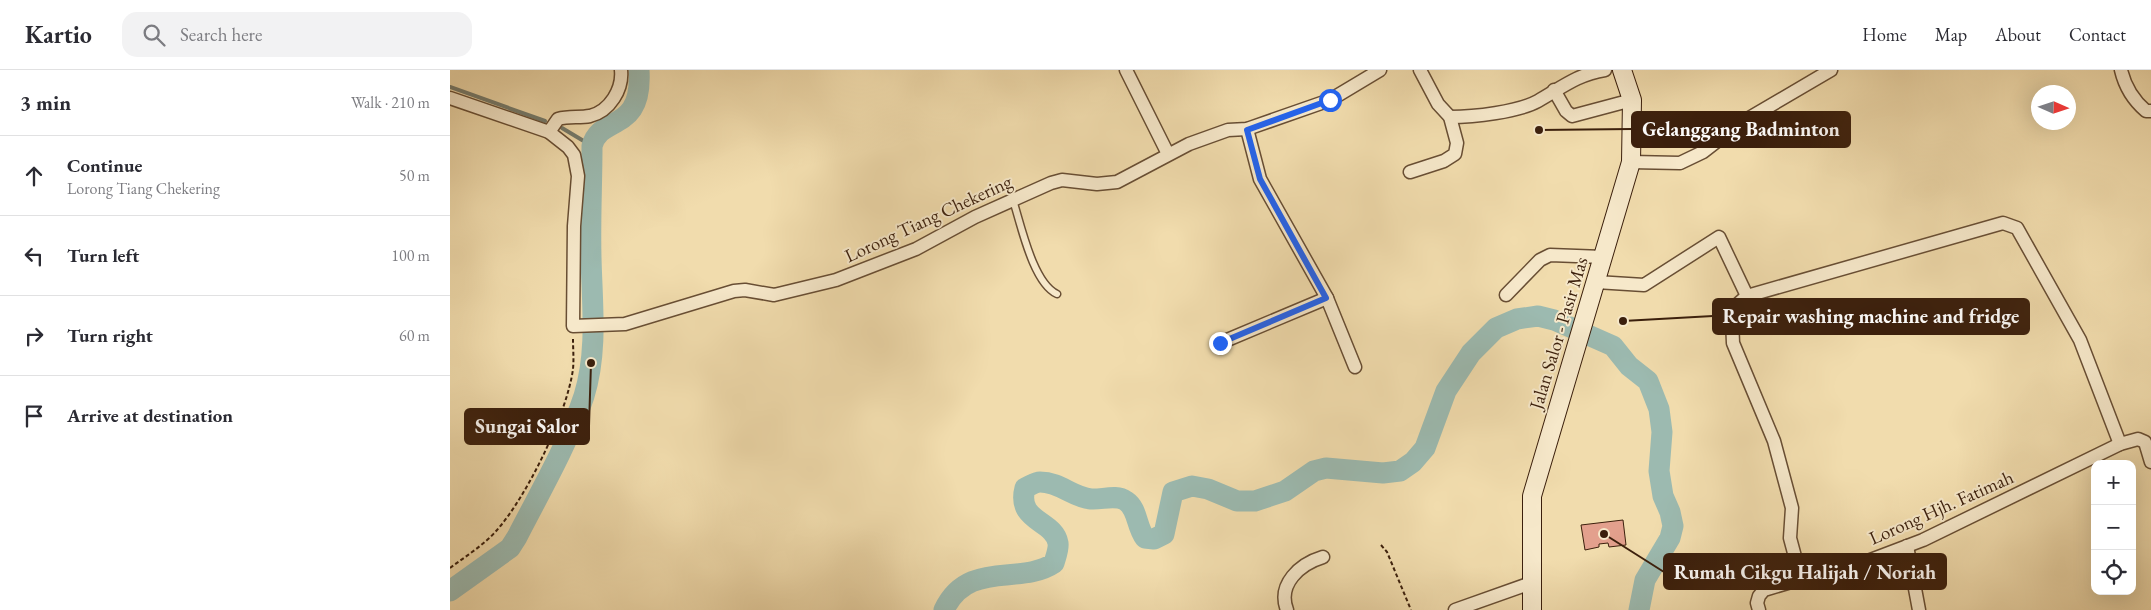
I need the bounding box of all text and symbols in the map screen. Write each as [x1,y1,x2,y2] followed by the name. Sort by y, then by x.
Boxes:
[122,12,472,57] search box
[25,19,92,50] text: Kartio
[140,21,168,49] icon: search
[180,22,262,47] text: Search here
[1862,23,1907,46] text: Home
[1935,23,1967,46] text: Map
[1995,23,2041,46] text: About
[2069,23,2126,46] text: Contact
[2031,85,2076,130] north arrow
[20,89,71,116] text: 3 min
[1319,89,1342,112] route start
[351,92,430,113] text: Walk · 210 m
[1632,112,1850,147] callout: Gelanggang Badminton
[1642,116,1840,142] text: Gelanggang Badminton
[67,153,142,178] text: Continue
[20,162,48,190] icon: ahead
[399,165,430,186] text: 50 m
[841,168,1017,268] street label: Lorong Tiang Chekering
[67,178,220,199] text: Lorong Tiang Chekering
[20,242,48,270] icon: left
[67,243,139,268] text: Turn left
[391,245,430,266] text: 100 m
[1523,254,1594,414] street label: Jalan Salor - Pasir Mas
[1713,299,2029,334] callout: Repair washing machine and fridge
[1723,303,2019,329] text: Repair washing machine and fridge
[20,322,48,350] icon: right
[67,323,153,348] text: Turn right
[399,325,430,346] text: 60 m
[1209,332,1232,355] route end
[20,402,48,430] icon: arrive
[67,403,233,428] text: Arrive at destination
[465,409,589,444] callout: Sungai Salor
[475,413,580,439] text: Sungai Salor
[2091,460,2136,595] map controls
[2091,460,2136,505] button: +
[1865,464,2018,550] street label: Lorong Hjh. Fatimah
[2091,505,2136,550] button: −
[2091,550,2136,595] button: locate
[1664,554,1946,589] callout: Rumah Cikgu Halijah / Noriah
[1674,559,1936,585] text: Rumah Cikgu Halijah / Noriah

